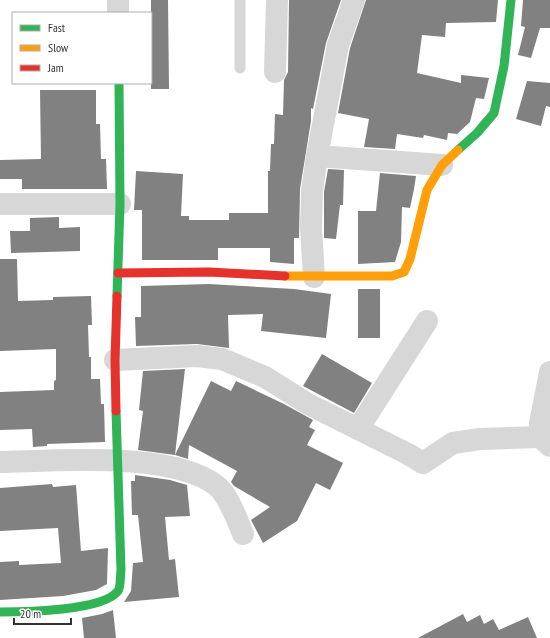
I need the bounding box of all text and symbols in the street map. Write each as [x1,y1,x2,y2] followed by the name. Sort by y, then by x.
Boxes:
[12,12,152,84] legend
[48,20,66,35] text: Fast
[48,40,69,55] text: Slow
[47,60,64,75] text: Jam
[14,600,71,626] scale bar
[20,606,41,621] text: 20 m

